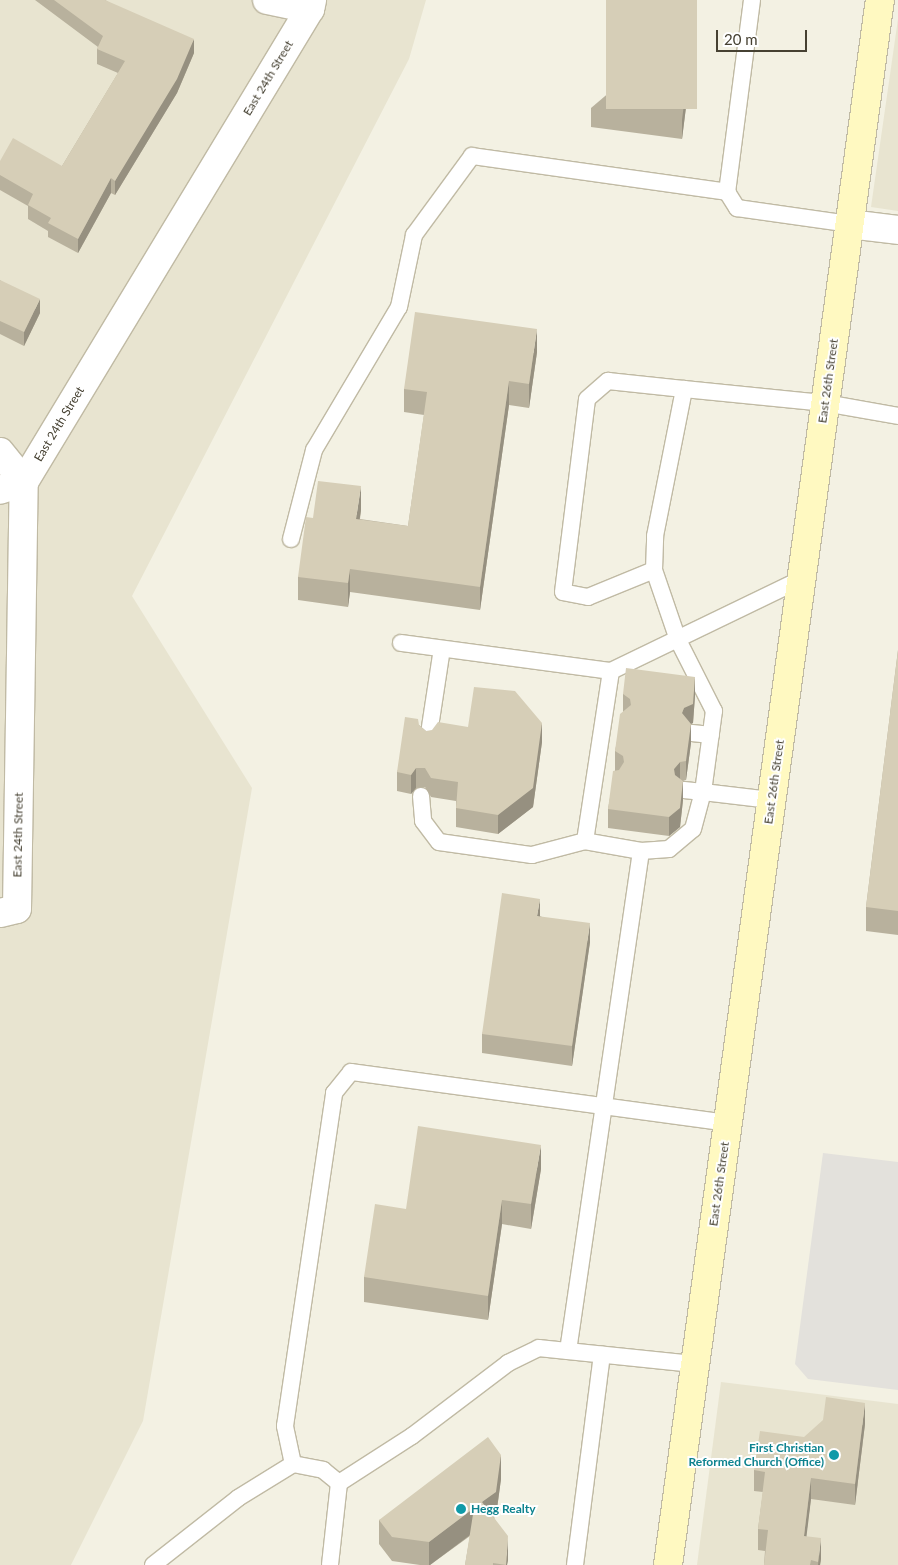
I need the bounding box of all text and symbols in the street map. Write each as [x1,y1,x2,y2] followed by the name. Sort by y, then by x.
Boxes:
[718,20,809,52] scale bar
[724,30,758,48] text: 20 m
[240,38,296,118] street label: East 24th Street
[815,338,841,424] street label: East 26th Street
[31,384,87,464] street label: East 24th Street
[761,739,787,825] street label: East 26th Street
[10,792,26,878] street label: East 24th Street
[706,1141,732,1227] street label: East 26th Street
[689,1441,824,1469] place label: First Christian Reformed Church (Office)
[828,1449,840,1461] marker: First Christian Reformed Church (Office)
[471,1502,536,1516] place label: Hegg Realty
[455,1503,467,1515] marker: Hegg Realty

